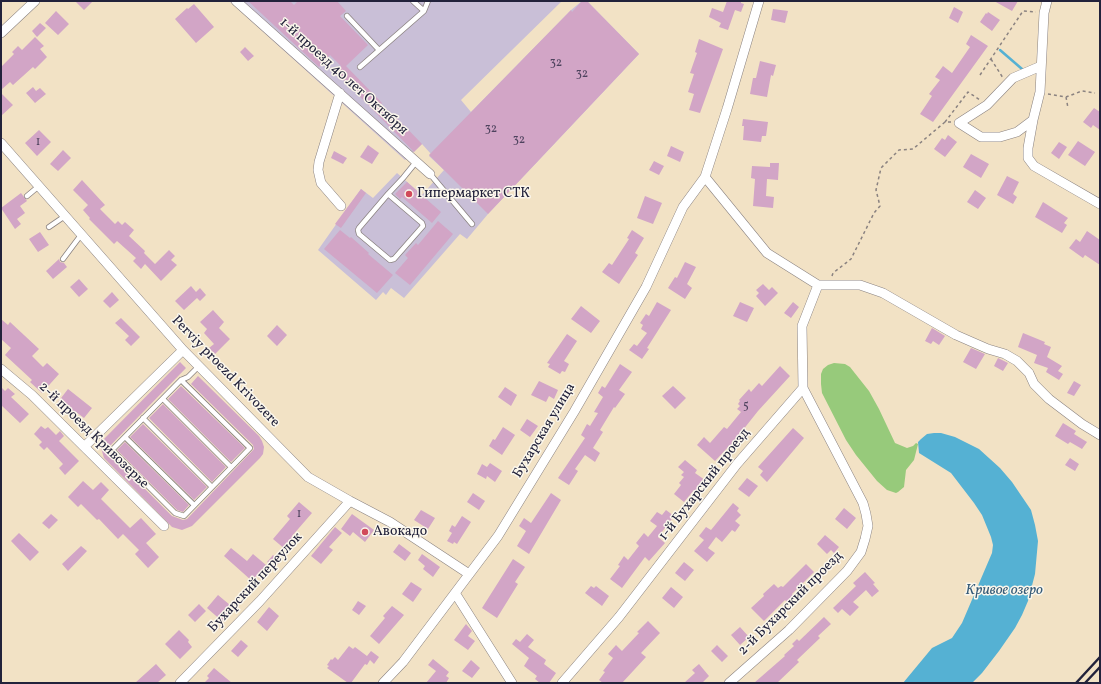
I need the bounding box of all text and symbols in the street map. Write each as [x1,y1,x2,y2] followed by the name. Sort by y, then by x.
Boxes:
[275,15,411,139] street label: 1-й проезд 40 лет Октября
[550,57,562,71] house number: 32
[576,68,588,82] house number: 32
[485,123,497,137] house number: 32
[513,134,525,148] house number: 32
[36,136,40,150] house number: 1
[417,186,530,202] place label: Гипермаркет СТК
[404,189,414,199] marker: Гипермаркет СТК
[167,313,283,431] street label: Perviy proezd Krivozere
[34,379,152,493] street label: 2-й проезд Кривозерье
[510,380,580,482] street label: Бухарская улица
[743,400,749,414] house number: 5
[656,425,754,545] street label: 1-й Бухарский проезд
[297,508,301,522] house number: 1
[373,524,427,540] place label: Авокадо
[360,527,370,537] marker: Авокадо
[205,529,307,637] street label: Бухарский переулок
[735,548,847,660] street label: 2-й Бухарский проезд
[965,582,1043,600] water label: Кривое озеро

